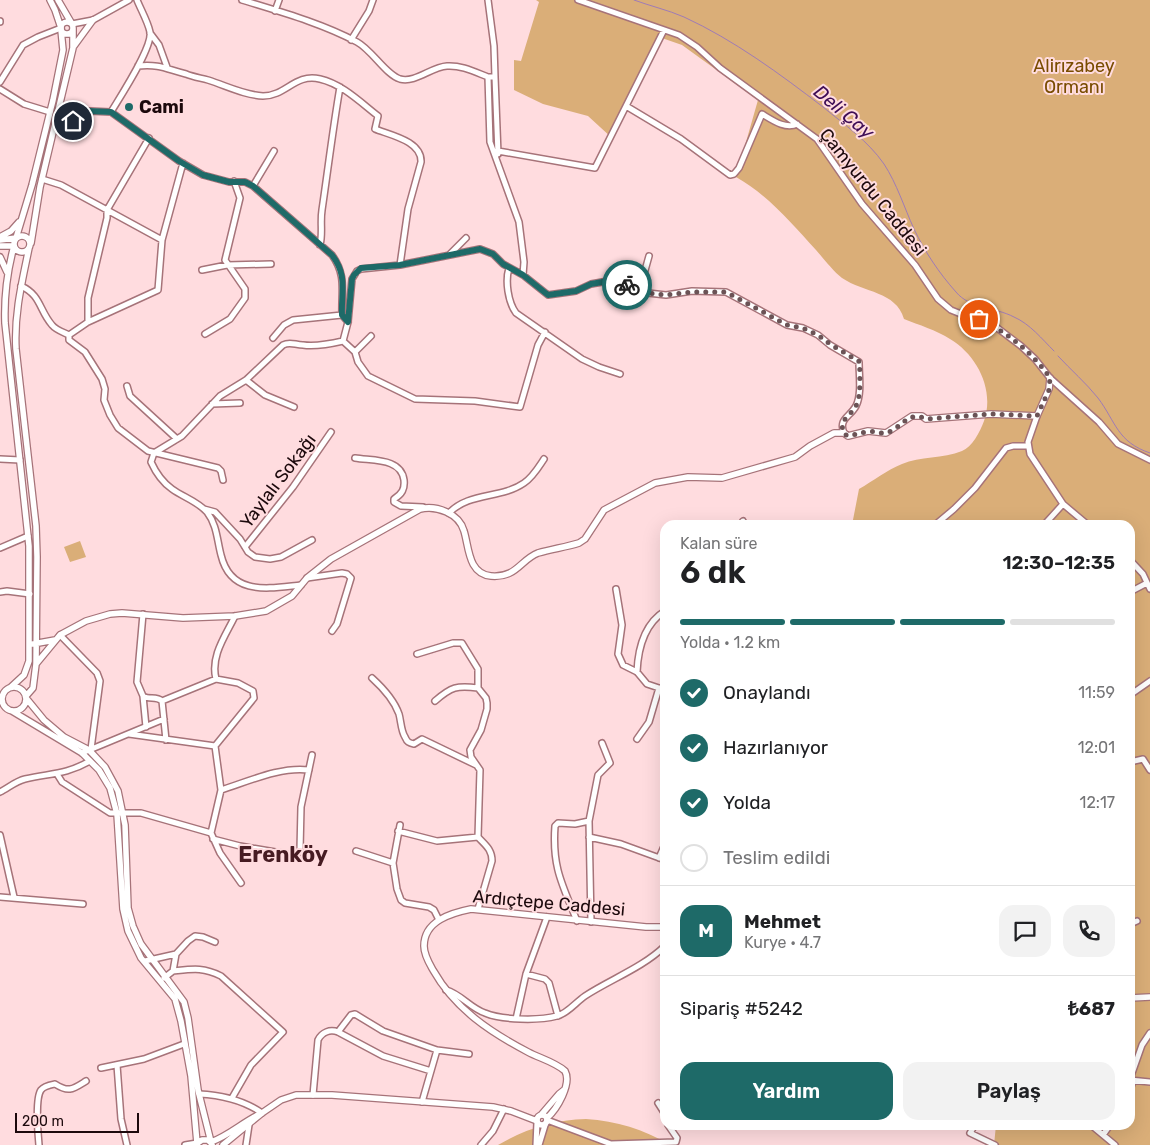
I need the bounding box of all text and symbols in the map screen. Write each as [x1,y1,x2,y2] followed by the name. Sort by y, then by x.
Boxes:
[1033,55,1115,98] park label: Alirızabey Ormanı
[809,80,879,144] water label: Deli Çay
[139,96,184,118] place label: Cami
[52,100,94,142] pin
[123,101,135,113] marker: Cami
[59,107,87,135] icon: home
[815,124,931,260] street label: Çamyurdu Caddesi
[602,260,652,310] courier
[613,271,641,299] icon: bike
[958,298,1000,340] pin
[965,305,993,333] icon: bag
[235,429,321,533] street label: Yaylalı Sokağı
[680,534,757,553] text: Kalan süre
[1003,551,1115,574] text: 12:30–12:35
[680,553,746,591] text: 6 dk
[680,633,780,652] text: Yolda · 1.2 km
[680,679,708,707] icon: check
[723,681,811,704] text: Onaylandı
[1078,683,1115,702] text: 11:59
[680,734,708,762] icon: check
[723,736,828,759] text: Hazırlanıyor
[1078,738,1115,757] text: 12:01
[680,789,708,817] icon: check
[723,791,771,814] text: Yolda
[1080,793,1115,812] text: 12:17
[238,841,328,868] district label: Erenköy
[723,846,830,869] text: Teslim edildi
[472,885,626,921] street label: Ardıçtepe Caddesi
[999,905,1051,957] button: chat
[1063,905,1115,957] button: phone
[744,910,821,933] text: Mehmet
[698,919,714,942] text: M
[744,933,821,952] text: Kurye · 4.7
[680,997,803,1020] text: Sipariş #5242
[1068,997,1115,1020] text: ₺687
[680,1062,893,1120] button: Yardım
[903,1062,1115,1120] button: Paylaş
[15,1110,139,1133] scale bar
[22,1113,64,1130] text: 200 m

